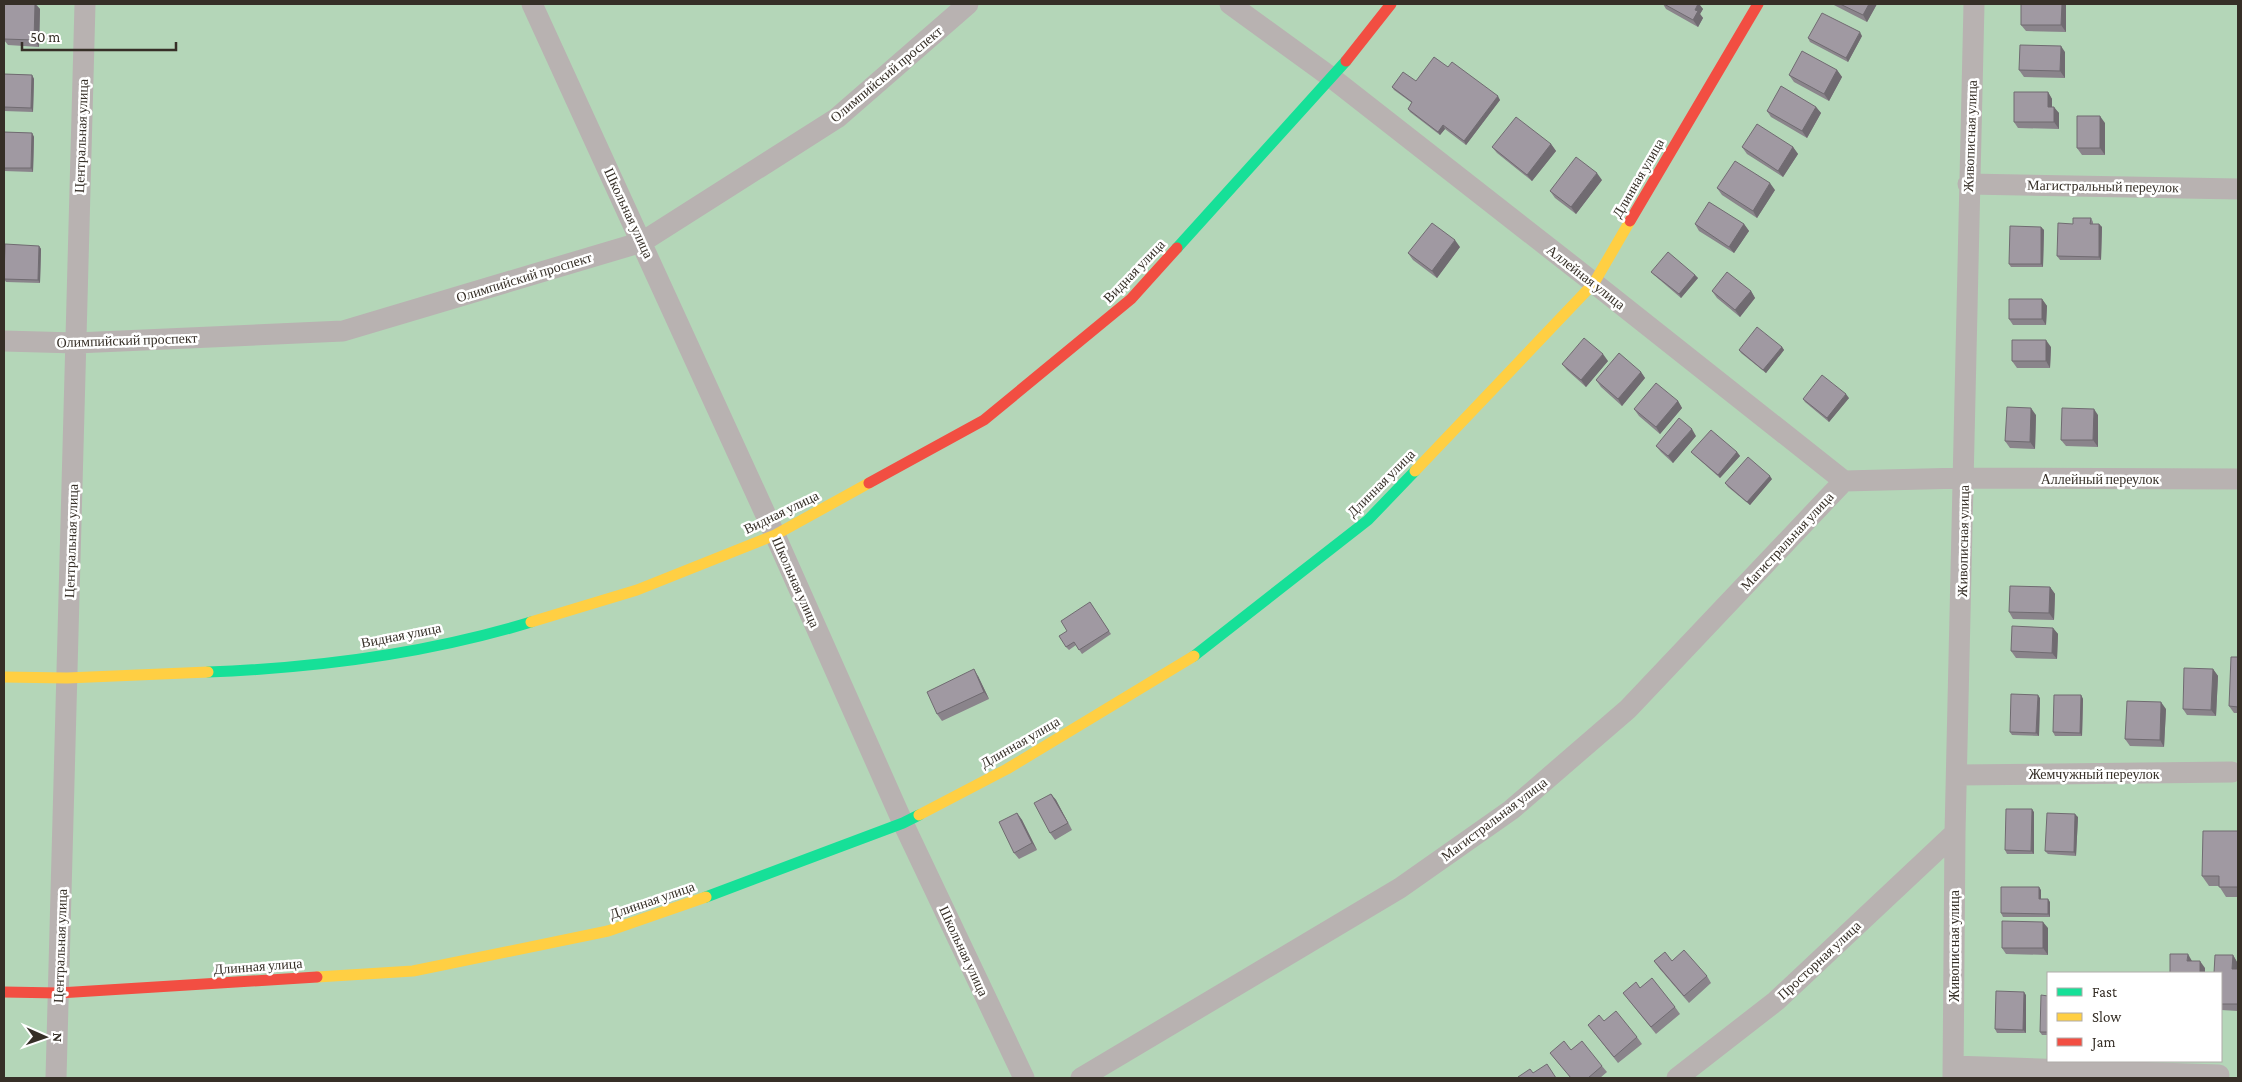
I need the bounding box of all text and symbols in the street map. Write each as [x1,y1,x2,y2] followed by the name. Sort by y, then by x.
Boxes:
[22,20,176,52] scale bar
[827,23,945,125] street label: Олимпийский проспект
[30,29,60,45] text: 50 m
[71,78,91,193] street label: Центральная улица
[1960,79,1980,192] street label: Живописная улица
[1609,135,1668,220] street label: Длинная улица
[601,165,657,261] street label: Школьная улица
[2027,177,2179,195] street label: Магистральный переулок
[1100,236,1169,306] street label: Видная улица
[1544,241,1629,313] street label: Аллейная улица
[454,249,594,305] street label: Олимпийский проспект
[56,330,198,350] street label: Олимпийский проспект
[1344,445,1419,520] street label: Длинная улица
[2041,471,2159,487] street label: Аллейный переулок
[61,483,81,598] street label: Центральная улица
[1954,484,1972,597] street label: Живописная улица
[741,487,822,537] street label: Видная улица
[1737,488,1837,593] street label: Магистральная улица
[769,534,824,631] street label: Школьная улица
[360,619,443,651] street label: Видная улица
[978,712,1063,771] street label: Длинная улица
[2028,766,2160,782] street label: Жемчужный переулок
[1438,773,1551,864] street label: Магистральная улица
[607,878,697,922] street label: Длинная улица
[50,888,70,1003] street label: Центральная улица
[1946,889,1962,1002] street label: Живописная улица
[936,903,992,999] street label: Школьная улица
[1774,917,1865,1003] street label: Просторная улица
[213,955,304,977] street label: Длинная улица
[2047,972,2222,1062] legend
[2092,984,2118,1000] text: Fast
[2092,1009,2122,1025] text: Slow
[20,1012,70,1062] north arrow
[50,1032,66,1043] text: N
[2090,1034,2115,1051] text: Jam

